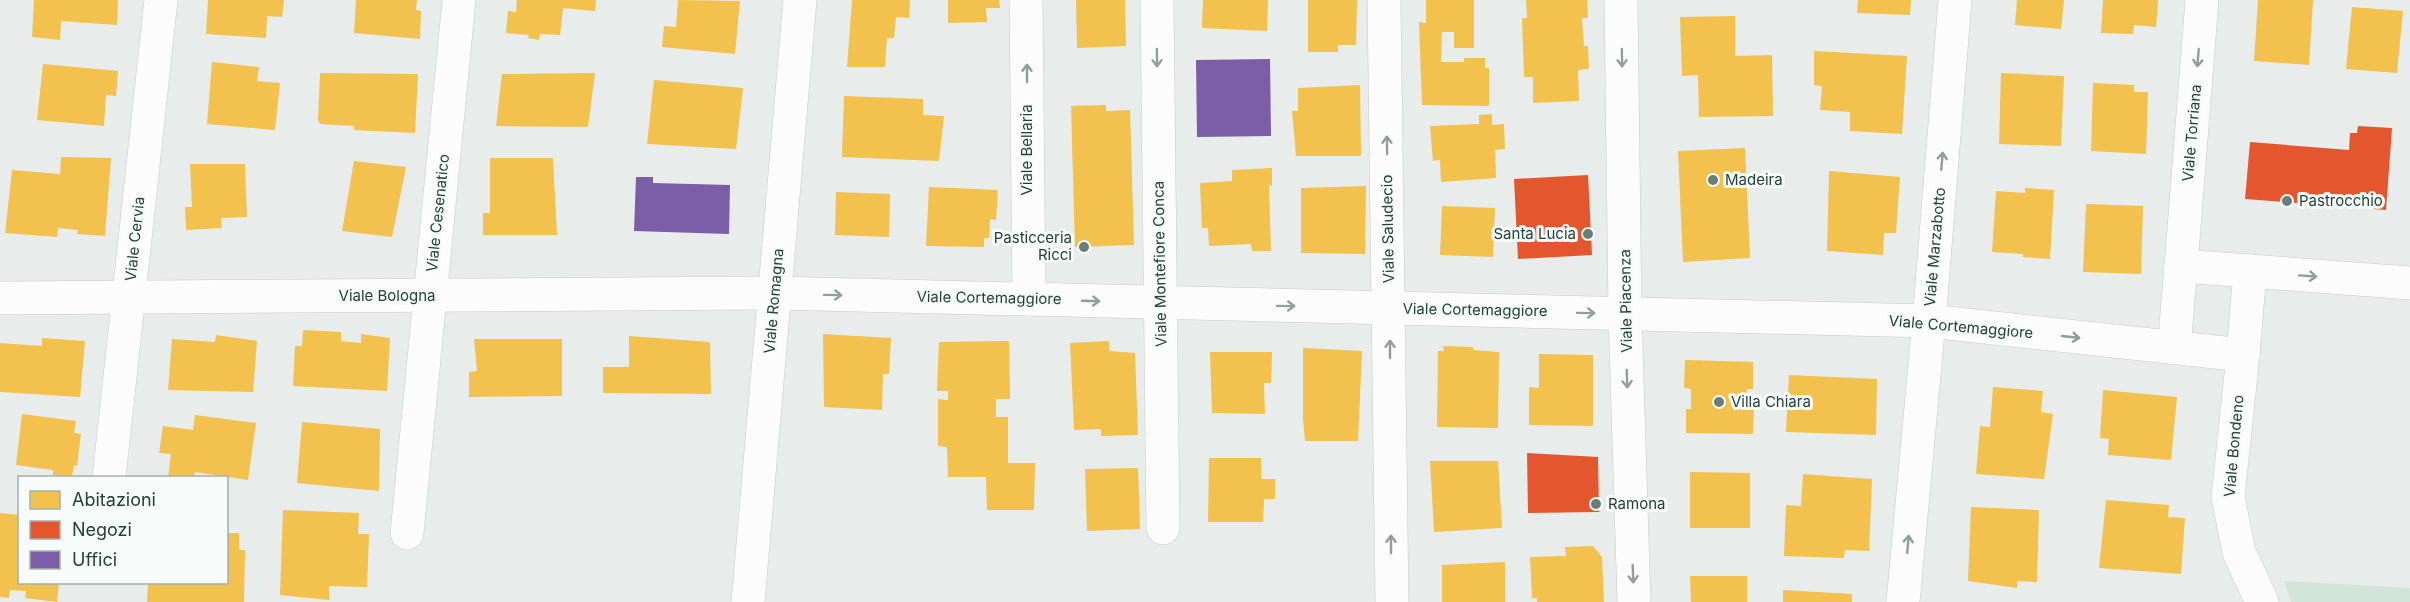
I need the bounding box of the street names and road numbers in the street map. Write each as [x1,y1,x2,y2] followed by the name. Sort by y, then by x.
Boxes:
[2178,84,2205,182] street label: Viale Torriana
[1017,104,1036,196] street label: Viale Bellaria
[422,153,453,273] street label: Viale Cesenatico
[1377,175,1398,284] street label: Viale Saludecio
[1149,181,1170,347] street label: Viale Montefiore Conca
[1920,186,1949,307] street label: Viale Marzabotto
[121,196,148,282] street label: Viale Cervia
[759,248,788,354] street label: Viale Romagna
[1615,249,1636,353] street label: Viale Piacenza
[339,286,435,305] street label: Viale Bologna
[916,287,1062,308] street label: Viale Cortemaggiore
[1402,299,1548,320] street label: Viale Cortemaggiore
[1888,311,2034,342] street label: Viale Cortemaggiore
[2220,394,2247,498] street label: Viale Bondeno

